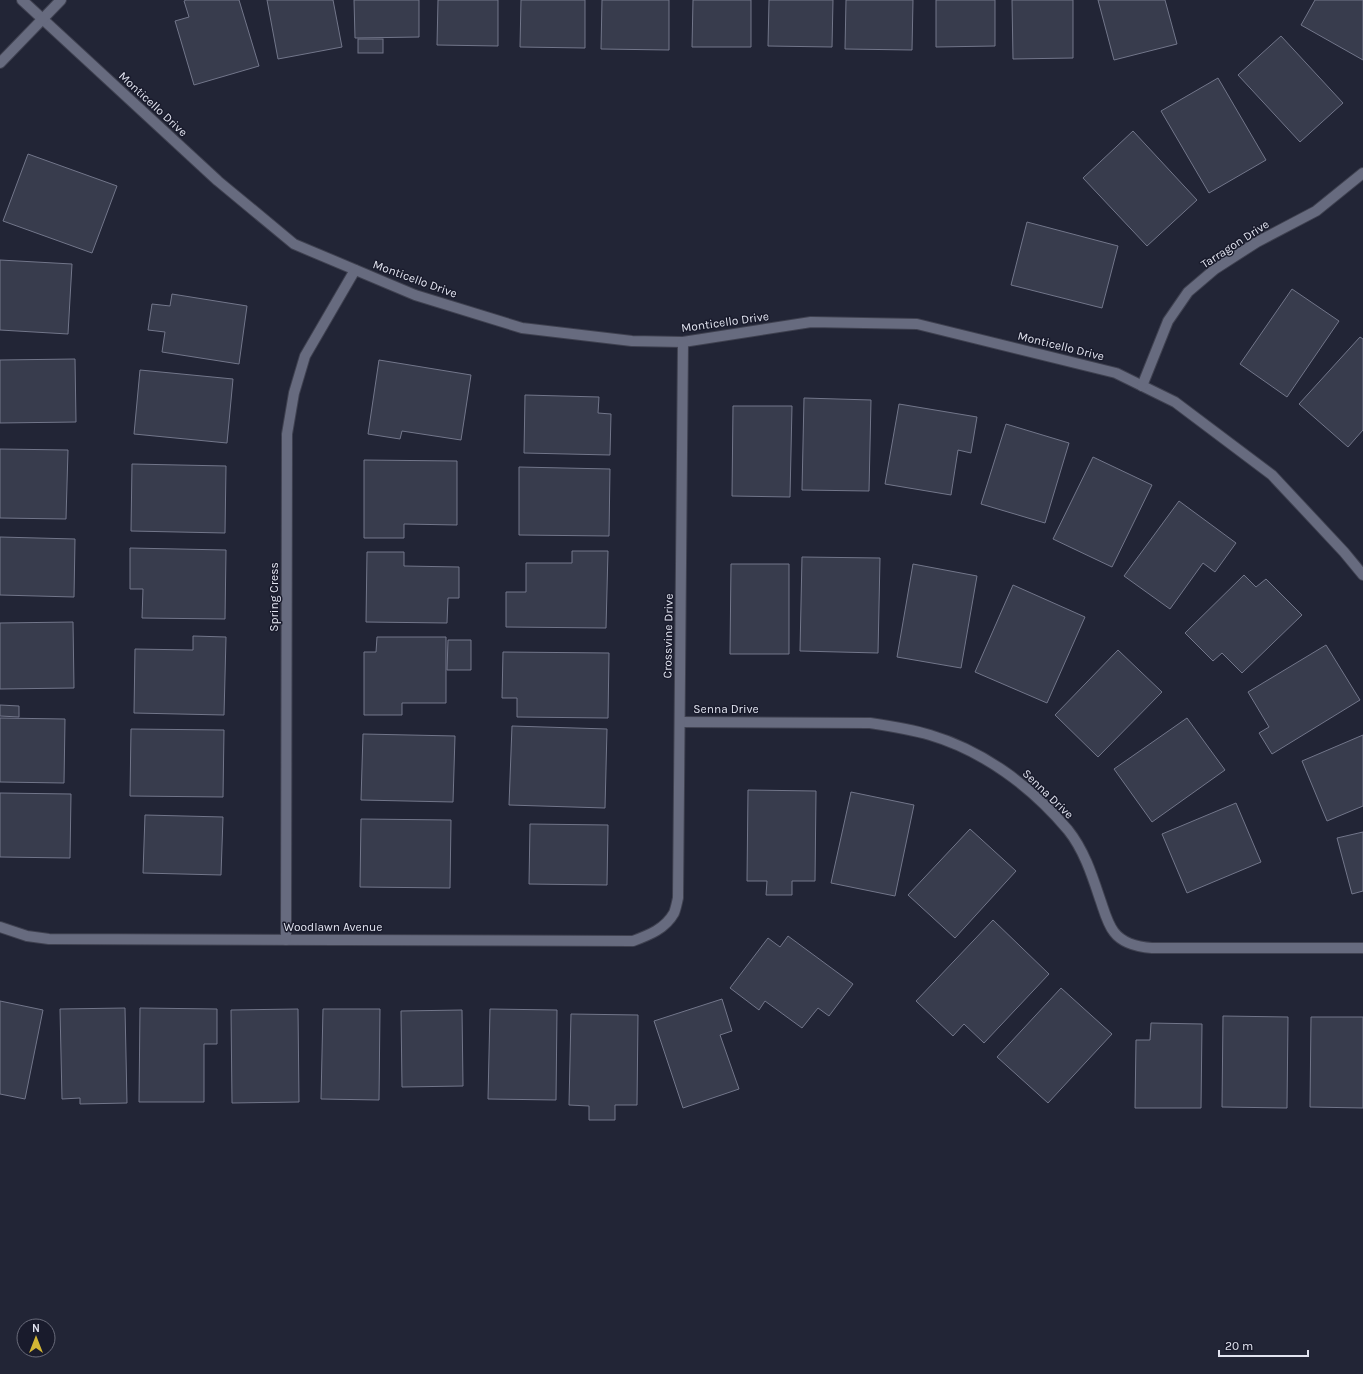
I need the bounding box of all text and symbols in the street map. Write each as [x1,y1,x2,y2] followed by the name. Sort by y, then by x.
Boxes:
[116,69,190,139] street label: Monticello Drive
[1198,217,1272,271] street label: Tarragon Drive
[371,257,459,301] street label: Monticello Drive
[680,309,770,335] street label: Monticello Drive
[1016,328,1106,364] street label: Monticello Drive
[267,562,281,632] street label: Spring Cress
[660,594,676,678] street label: Crossvine Drive
[693,702,759,716] street label: Senna Drive
[1020,766,1076,822] street label: Senna Drive
[284,920,382,934] street label: Woodlawn Avenue
[16,1318,56,1358] north arrow
[32,1322,40,1335] text: N
[1219,1332,1308,1358] scale bar
[1225,1339,1253,1353] text: 20 m

